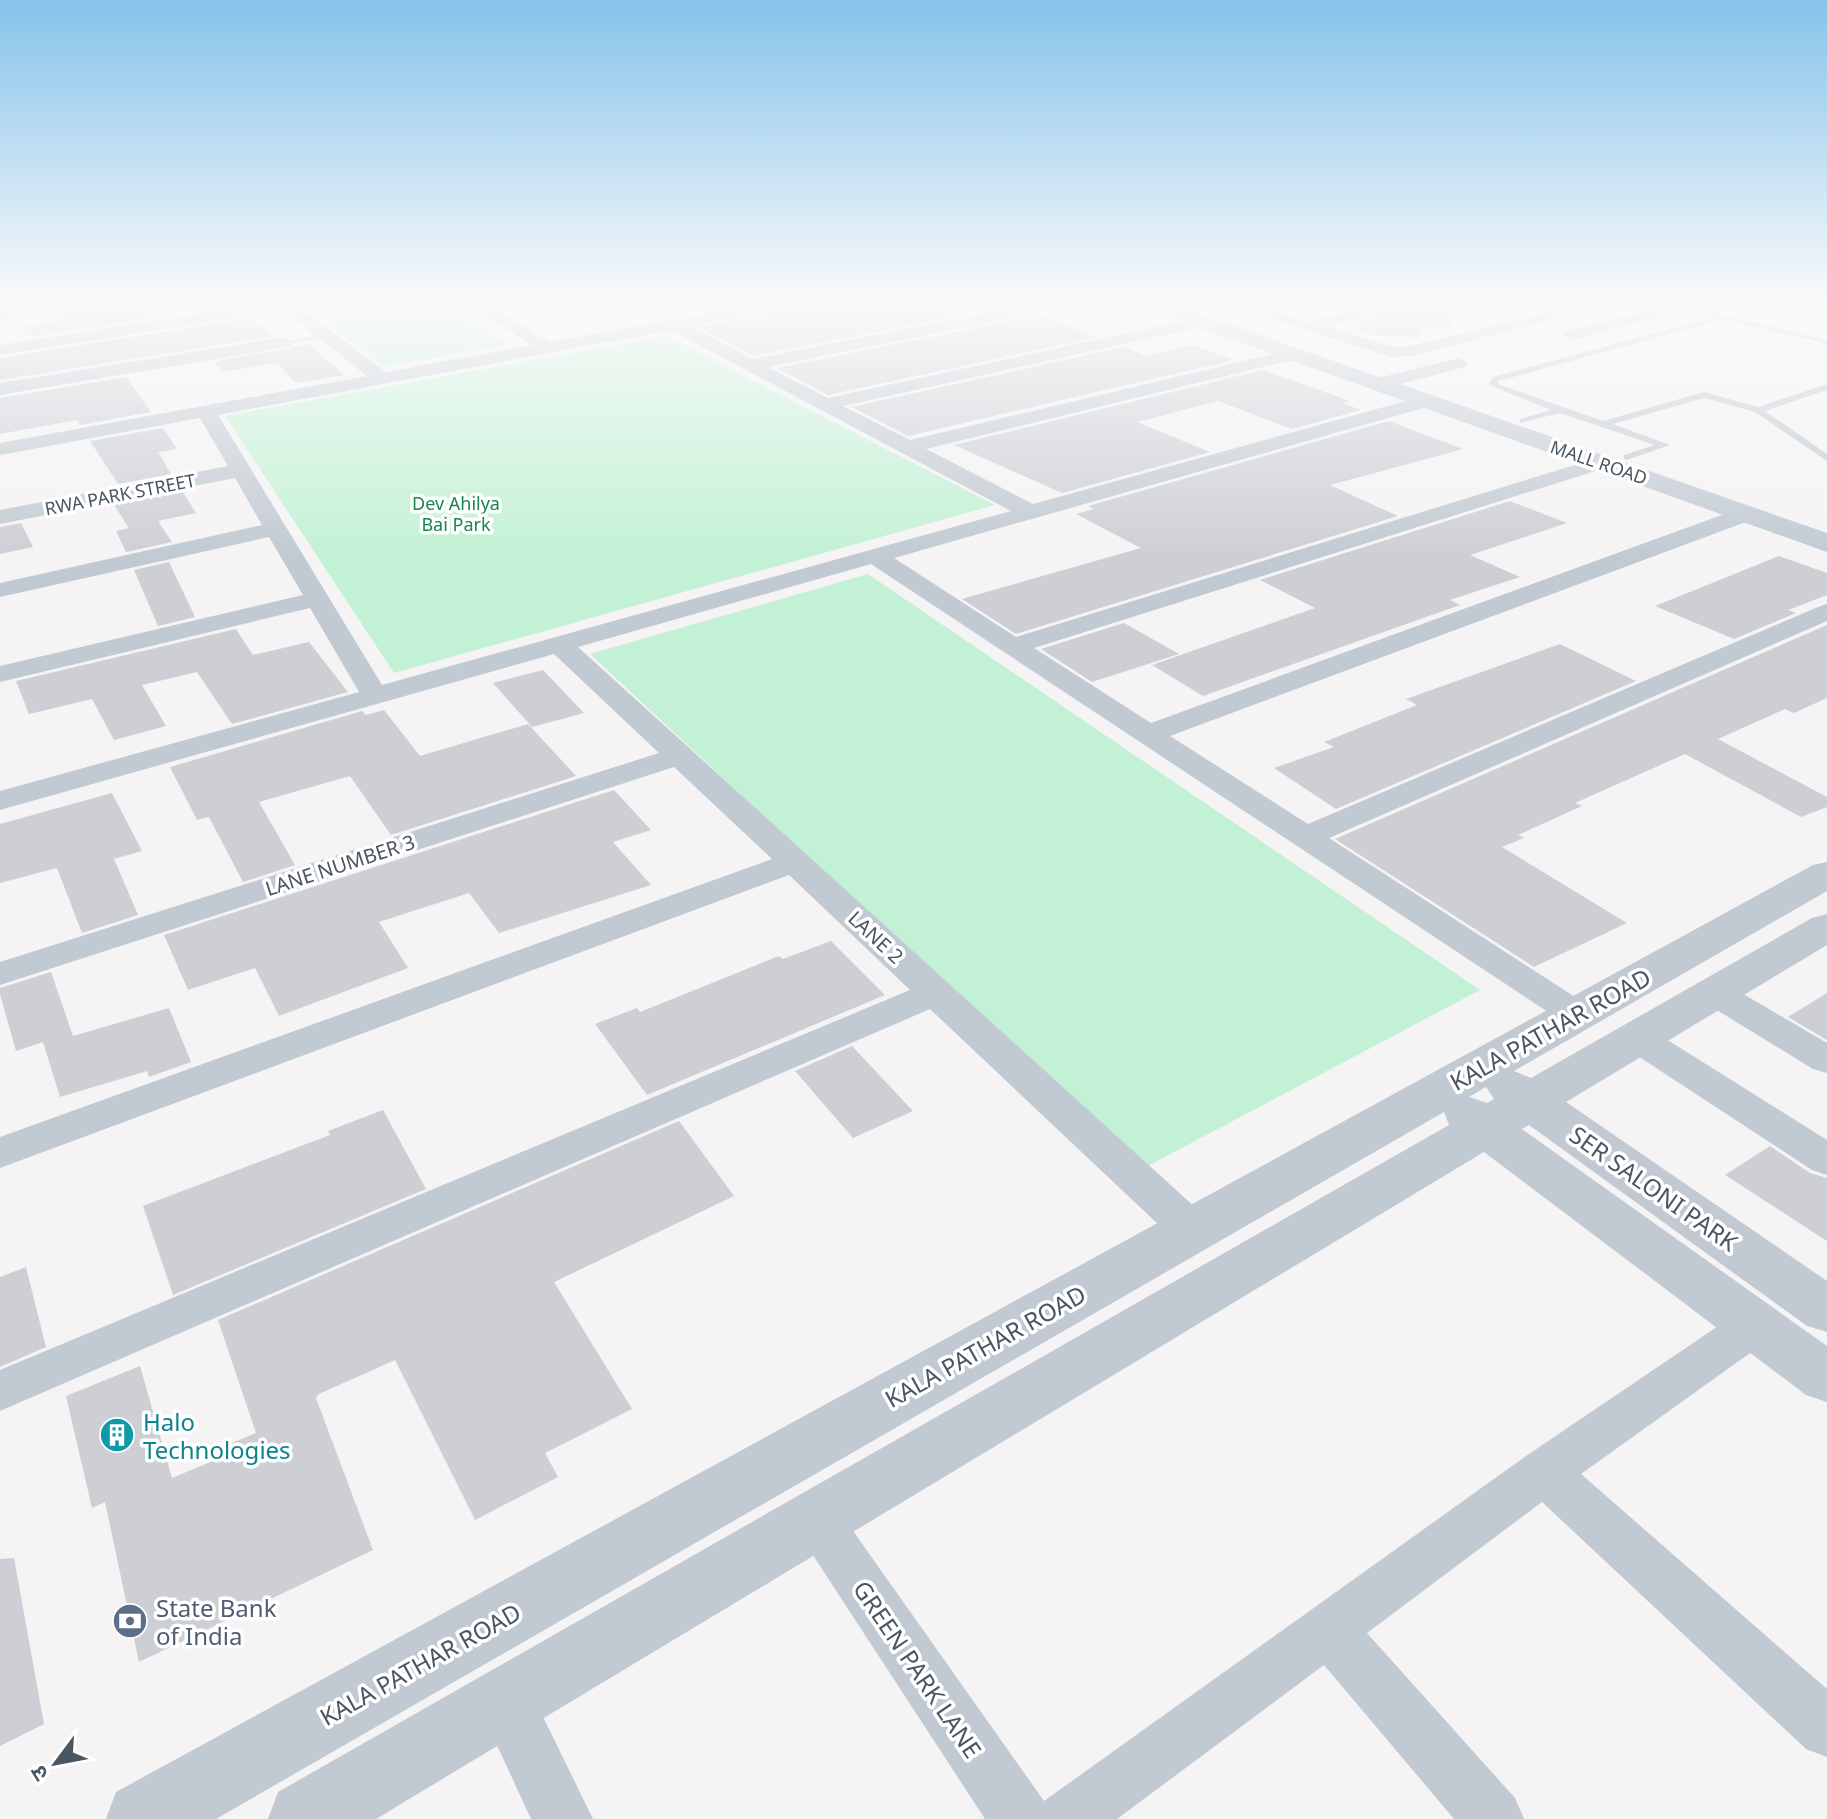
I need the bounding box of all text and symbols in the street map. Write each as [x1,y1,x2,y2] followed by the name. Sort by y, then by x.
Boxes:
[1547,434,1651,490] street label: MALL ROAD
[43,468,197,520] street label: RWA PARK STREET
[412,491,500,536] park label: Dev Ahilya Bai Park
[262,828,418,902] street label: LANE NUMBER 3
[843,905,909,969] street label: LANE 2
[1444,960,1656,1098] street label: KALA PATHAR ROAD
[1563,1118,1745,1258] street label: SER SALONI PARK
[879,1277,1091,1415] street label: KALA PATHAR ROAD
[143,1405,291,1466] place label: Halo Technologies
[98,1416,136,1454] building icon: Halo Technologies
[846,1574,990,1764] street label: GREEN PARK LANE
[156,1591,277,1652] place label: State Bank of India
[314,1595,526,1733] street label: KALA PATHAR ROAD
[111,1602,149,1640] bank icon: State Bank of India
[16,1723,96,1803] north arrow
[21,1760,54,1788] text: उ

